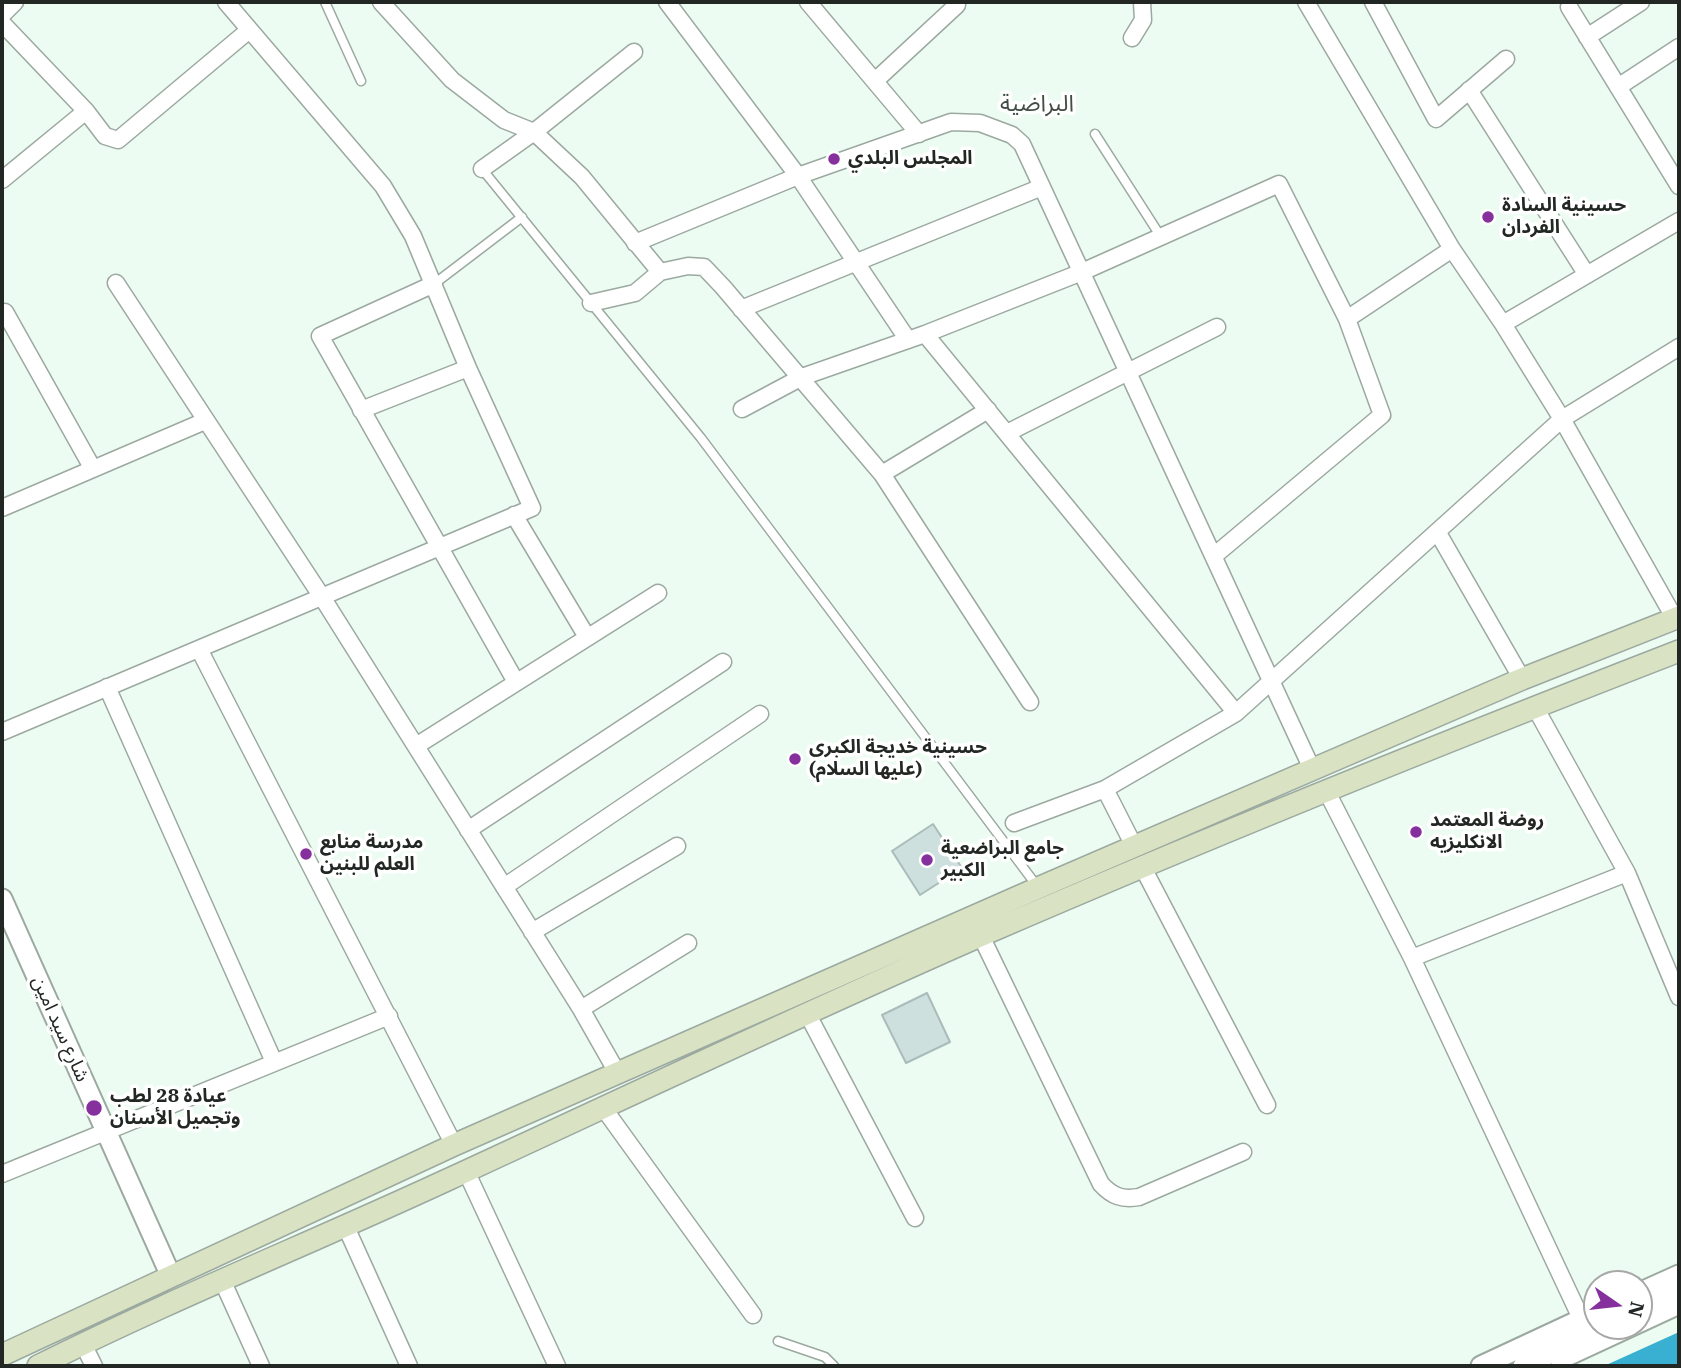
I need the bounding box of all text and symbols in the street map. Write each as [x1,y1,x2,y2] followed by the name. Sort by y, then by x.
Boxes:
[1000,90,1074,118] district label: البراضية
[848,148,973,170] place label: المجلس البلدي
[826,151,842,167] marker: المجلس البلدي
[1502,195,1626,239] place label: حسينية السادة الفردان
[1480,209,1496,225] marker: حسينية السادة الفردان
[809,737,987,781] place label: حسينية خديجة الكبرى (عليها السلام)
[787,751,803,767] marker: حسينية خديجة الكبرى (عليها السلام)
[1430,810,1544,854] place label: روضة المعتمد الانكليزيه
[1408,824,1424,840] marker: روضة المعتمد الانكليزيه
[320,832,423,876] place label: مدرسة منابع العلم للبنين
[941,838,1064,882] place label: جامع البراضعية الكبير
[298,846,314,862] marker: مدرسة منابع العلم للبنين
[919,852,935,868] marker: جامع البراضعية الكبير
[27,973,93,1085] street label: شارع سيد امين
[110,1086,240,1130] place label: عيادة 28 لطب وتجميل الأسنان
[84,1098,104,1118] marker: عيادة 28 لطب وتجميل الأسنان
[1583,1270,1653,1340] north arrow
[1623,1299,1650,1320] text: N

